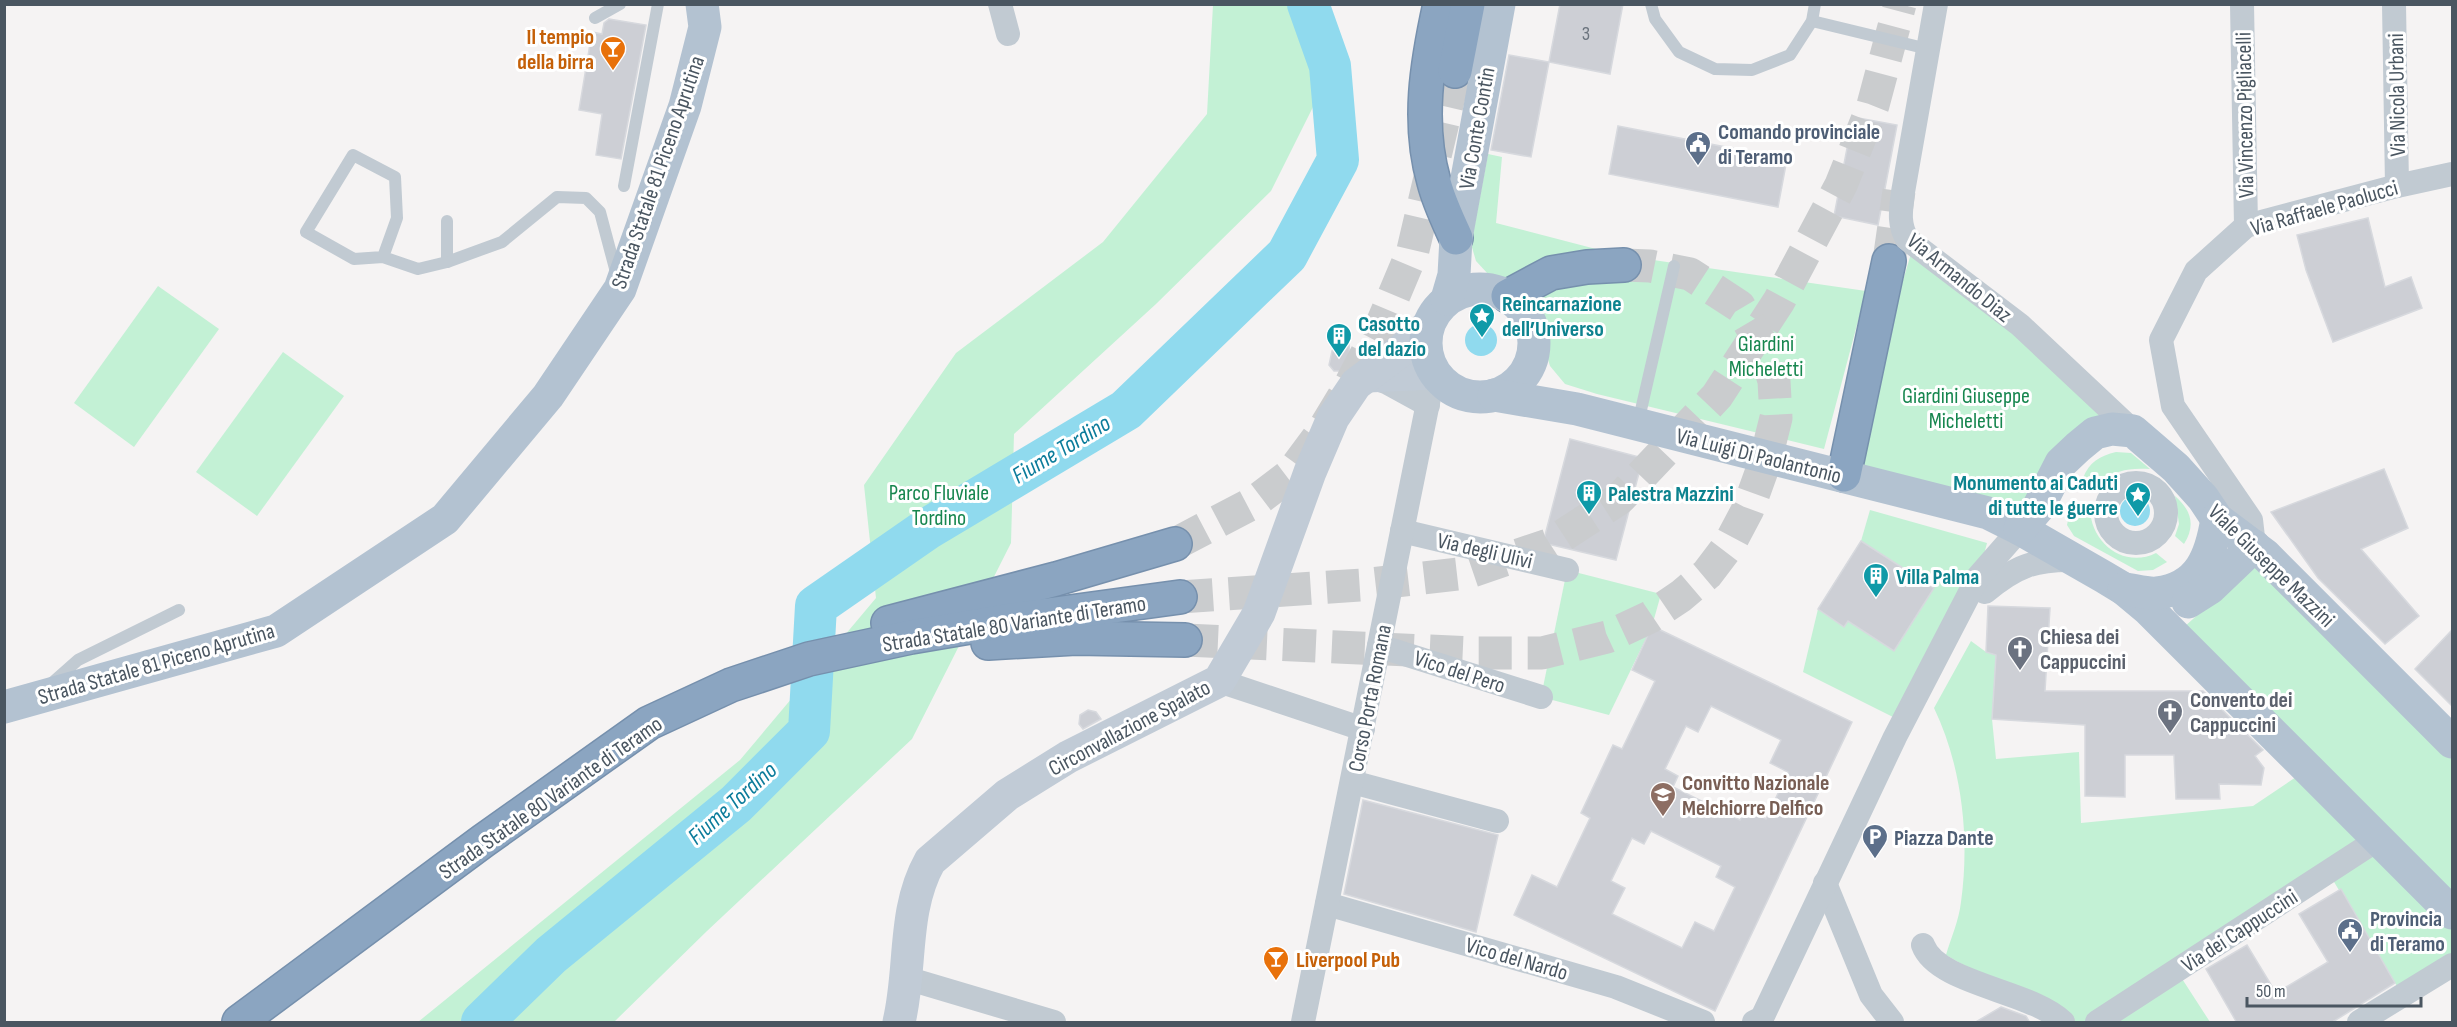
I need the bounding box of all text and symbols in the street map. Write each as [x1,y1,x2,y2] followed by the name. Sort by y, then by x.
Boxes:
[1582,22,1590,46] house number: 3
[517,24,594,76] place label: Il tempio della birra
[2231,32,2260,198] street label: Via Vincenzo Pigliacelli
[2383,33,2412,157] street label: Via Nicola Urbani
[598,34,628,72] bar icon: Il tempio della birra
[606,52,711,293] street label: Strada Statale 81 Piceno Aprutina
[1453,65,1501,191] street label: Via Conte Contin
[1718,119,1880,171] place label: Comando provinciale di Teramo
[1683,129,1713,167] public building icon: Comando provinciale di Teramo
[2248,175,2401,242] street label: Via Raffaele Paolucci
[1901,228,2017,329] street label: Via Armando Diaz
[1502,291,1622,343] place label: Reincarnazione dell’Universo
[1467,301,1497,339] place icon: Reincarnazione dell’Universo
[1358,311,1426,363] place label: Casotto del dazio
[1324,321,1354,359] building icon: Casotto del dazio
[1729,331,1803,383] park label: Giardini Micheletti
[1902,383,2030,435] park label: Giardini Giuseppe Micheletti
[1007,409,1116,490] water label: Fiume Tordino
[1673,423,1844,490] street label: Via Luigi Di Paolantonio
[1953,470,2118,522] place label: Monumento ai Caduti di tutte le guerre
[1574,478,1604,516] building icon: Palestra Mazzini
[889,480,989,532] park label: Parco Fluviale Tordino
[2123,480,2153,518] place icon: Monumento ai Caduti di tutte le guerre
[1608,481,1734,508] place label: Palestra Mazzini
[2202,499,2340,633] street label: Viale Giuseppe Mazzini
[1434,527,1535,576] street label: Via degli Ulivi
[1861,561,1891,599] building icon: Villa Palma
[1896,564,1979,591] place label: Villa Palma
[881,590,1148,659] street label: Strada Statale 80 Variante di Teramo
[35,618,278,711] street label: Strada Statale 81 Piceno Aprutina
[1343,622,1398,774] street label: Corso Porta Romana
[2040,624,2126,676] place label: Chiesa dei Cappuccini
[2005,634,2035,672] church icon: Chiesa dei Cappuccini
[1411,645,1508,700] street label: Vico del Pero
[1044,674,1215,782] street label: Circonvallazione Spalato
[2190,687,2292,739] place label: Convento dei Cappuccini
[2155,697,2185,735] church icon: Convento dei Cappuccini
[434,711,668,886] street label: Strada Statale 80 Variante di Teramo
[682,756,783,851] water label: Fiume Tordino
[1682,770,1829,822] place label: Convitto Nazionale Melchiorre Delfico
[1648,780,1678,818] school or university icon: Convitto Nazionale Melchiorre Delfico
[1860,822,1890,860] parking icon: Piazza Dante
[1894,825,1994,852] place label: Piazza Dante
[2177,884,2303,979] street label: Via dei Cappuccini
[2370,906,2445,958] place label: Provincia di Teramo
[2335,916,2365,954] public building icon: Provincia di Teramo
[1462,932,1571,987] street label: Vico del Nardo
[1261,944,1291,982] bar icon: Liverpool Pub
[1296,947,1400,974] place label: Liverpool Pub
[2247,970,2421,1008] scale bar
[2256,981,2286,1002] text: 50 m

